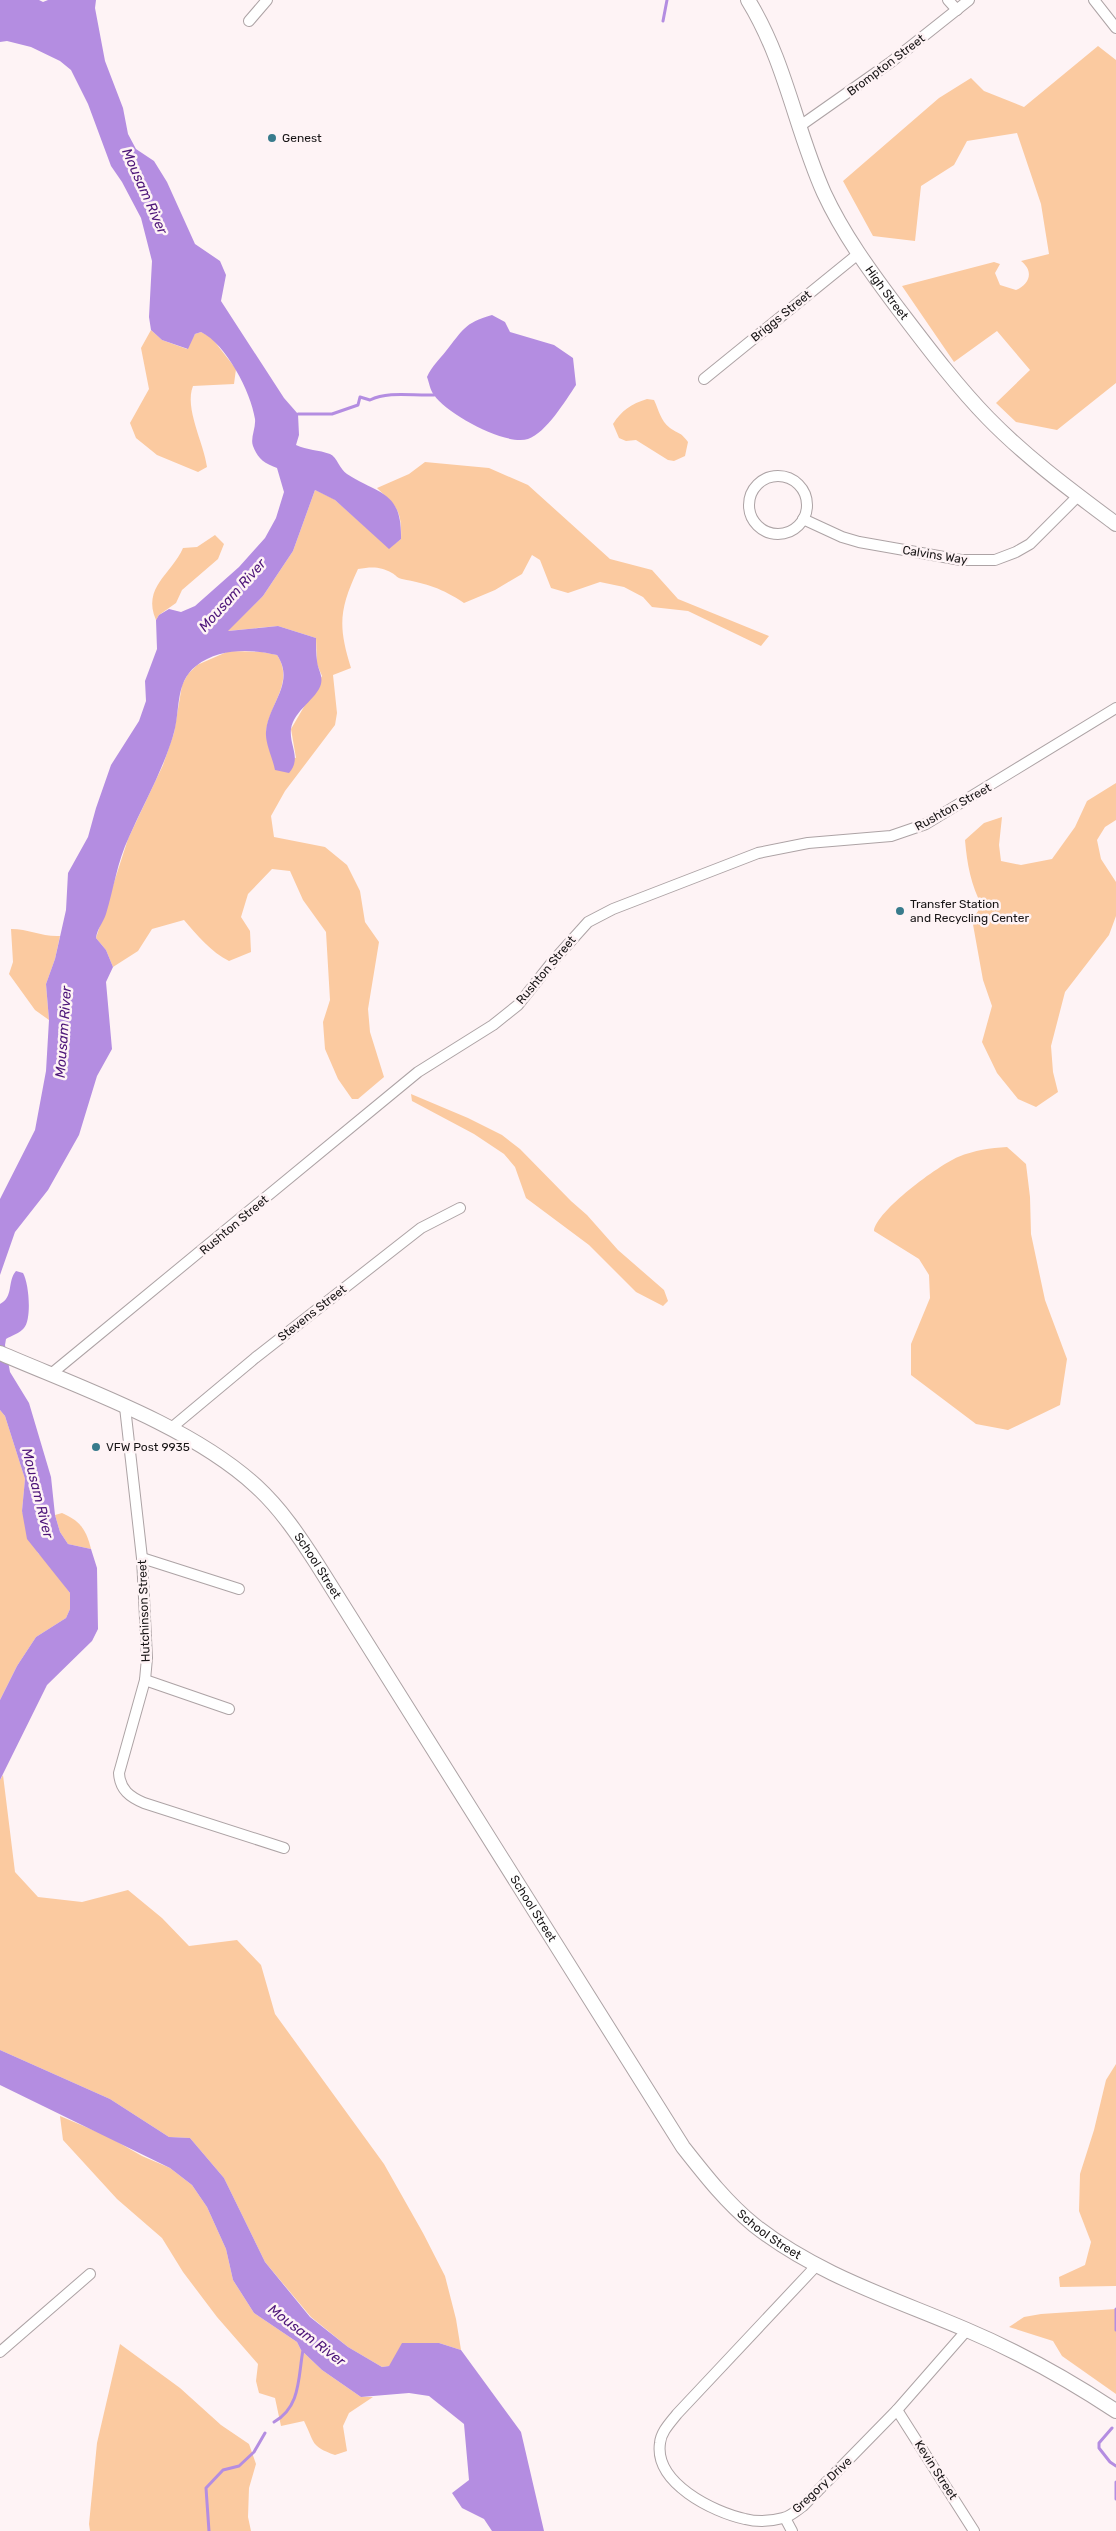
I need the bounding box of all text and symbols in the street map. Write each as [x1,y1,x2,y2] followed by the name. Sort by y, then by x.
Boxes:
[844,31,928,99] street label: Brompton Street
[282,131,322,145] place label: Genest
[266,132,278,144] marker: Genest
[118,146,171,237] water label: Mousam River
[862,263,911,323] street label: High Street
[748,287,814,345] street label: Briggs Street
[901,543,969,567] street label: Calvins Way
[195,555,270,635] water label: Mousam River
[912,780,994,834] street label: Rushton Street
[910,897,1029,925] place label: Transfer Station and Recycling Center
[894,905,906,917] marker: Transfer Station and Recycling Center
[513,933,579,1007] street label: Rushton Street
[52,985,75,1079] water label: Mousam River
[197,1192,271,1258] street label: Rushton Street
[275,1282,349,1344] street label: Stevens Street
[106,1440,190,1454] place label: VFW Post 9935
[90,1441,102,1453] marker: VFW Post 9935
[18,1446,57,1540] water label: Mousam River
[291,1530,344,1602] street label: School Street
[135,1559,153,1662] street label: Hutchinson Street
[507,1873,560,1945] street label: School Street
[734,2206,804,2262] street label: School Street
[265,2301,349,2370] water label: Mousam River
[912,2438,961,2503] street label: Kevin Street
[789,2454,855,2516] street label: Gregory Drive

